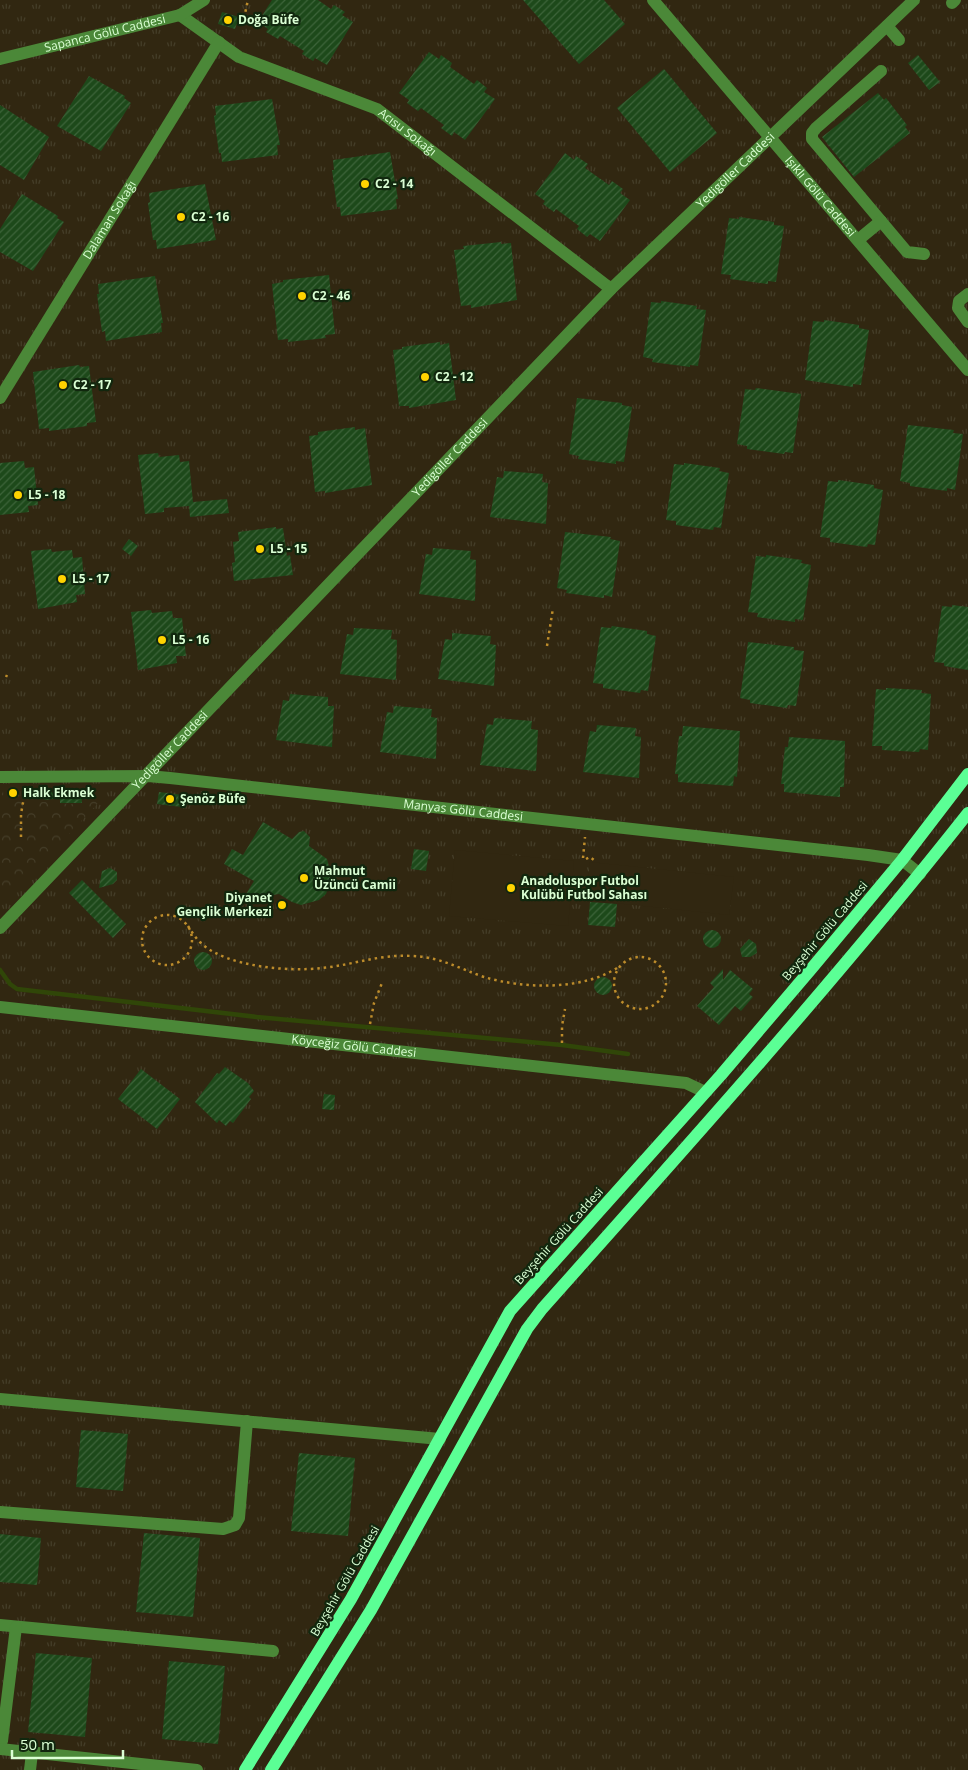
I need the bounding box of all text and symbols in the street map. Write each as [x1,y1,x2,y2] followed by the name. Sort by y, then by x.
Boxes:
[43,10,167,56] street label: Sapanca Gölü Caddesi
[238,11,299,28] place label: Doğa Büfe
[222,14,234,26] marker: Doğa Büfe
[375,104,440,160] street label: Acısu Sokağı
[692,128,778,212] street label: Yedigöller Caddesi
[781,152,860,240] street label: Işıklı Gölü Caddesi
[375,175,413,192] place label: C2 - 14
[78,177,140,262] street label: Dalaman Sokağı
[359,178,371,190] marker: C2 - 14
[191,208,229,225] place label: C2 - 16
[175,211,187,223] marker: C2 - 16
[312,287,350,304] place label: C2 - 46
[296,290,308,302] marker: C2 - 46
[435,368,473,385] place label: C2 - 12
[419,371,431,383] marker: C2 - 12
[73,376,111,393] place label: C2 - 17
[57,379,69,391] marker: C2 - 17
[408,414,491,500] street label: Yedigöller Caddesi
[28,486,66,503] place label: L5 - 18
[12,489,24,501] marker: L5 - 18
[270,540,308,557] place label: L5 - 15
[254,543,266,555] marker: L5 - 15
[72,570,110,587] place label: L5 - 17
[56,573,68,585] marker: L5 - 17
[172,631,210,648] place label: L5 - 16
[156,634,168,646] marker: L5 - 16
[128,707,211,793] street label: Yedigöller Caddesi
[23,784,95,801] place label: Halk Ekmek
[7,787,19,799] marker: Halk Ekmek
[180,790,246,807] place label: Şenöz Büfe
[164,793,176,805] marker: Şenöz Büfe
[402,795,524,825] street label: Manyas Gölü Caddesi
[314,862,396,893] place label: Mahmut Üzüncü Camii
[298,872,310,884] marker: Mahmut Üzüncü Camii
[521,872,647,903] place label: Anadoluspor Futbol Kulübü Futbol Sahası
[778,877,871,984] street label: Beyşehir Gölü Caddesi
[505,882,517,894] marker: Anadoluspor Futbol Kulübü Futbol Sahası
[176,889,272,920] place label: Diyanet Gençlik Merkezi
[276,899,288,911] marker: Diyanet Gençlik Merkezi
[291,1030,417,1061] street label: Köyceğiz Gölü Caddesi
[510,1183,607,1288] street label: Beyşehir Gölü Caddesi
[306,1522,383,1639] street label: Beyşehir Gölü Caddesi
[12,1728,124,1760] scale bar
[20,1734,55,1754] text: 50 m

